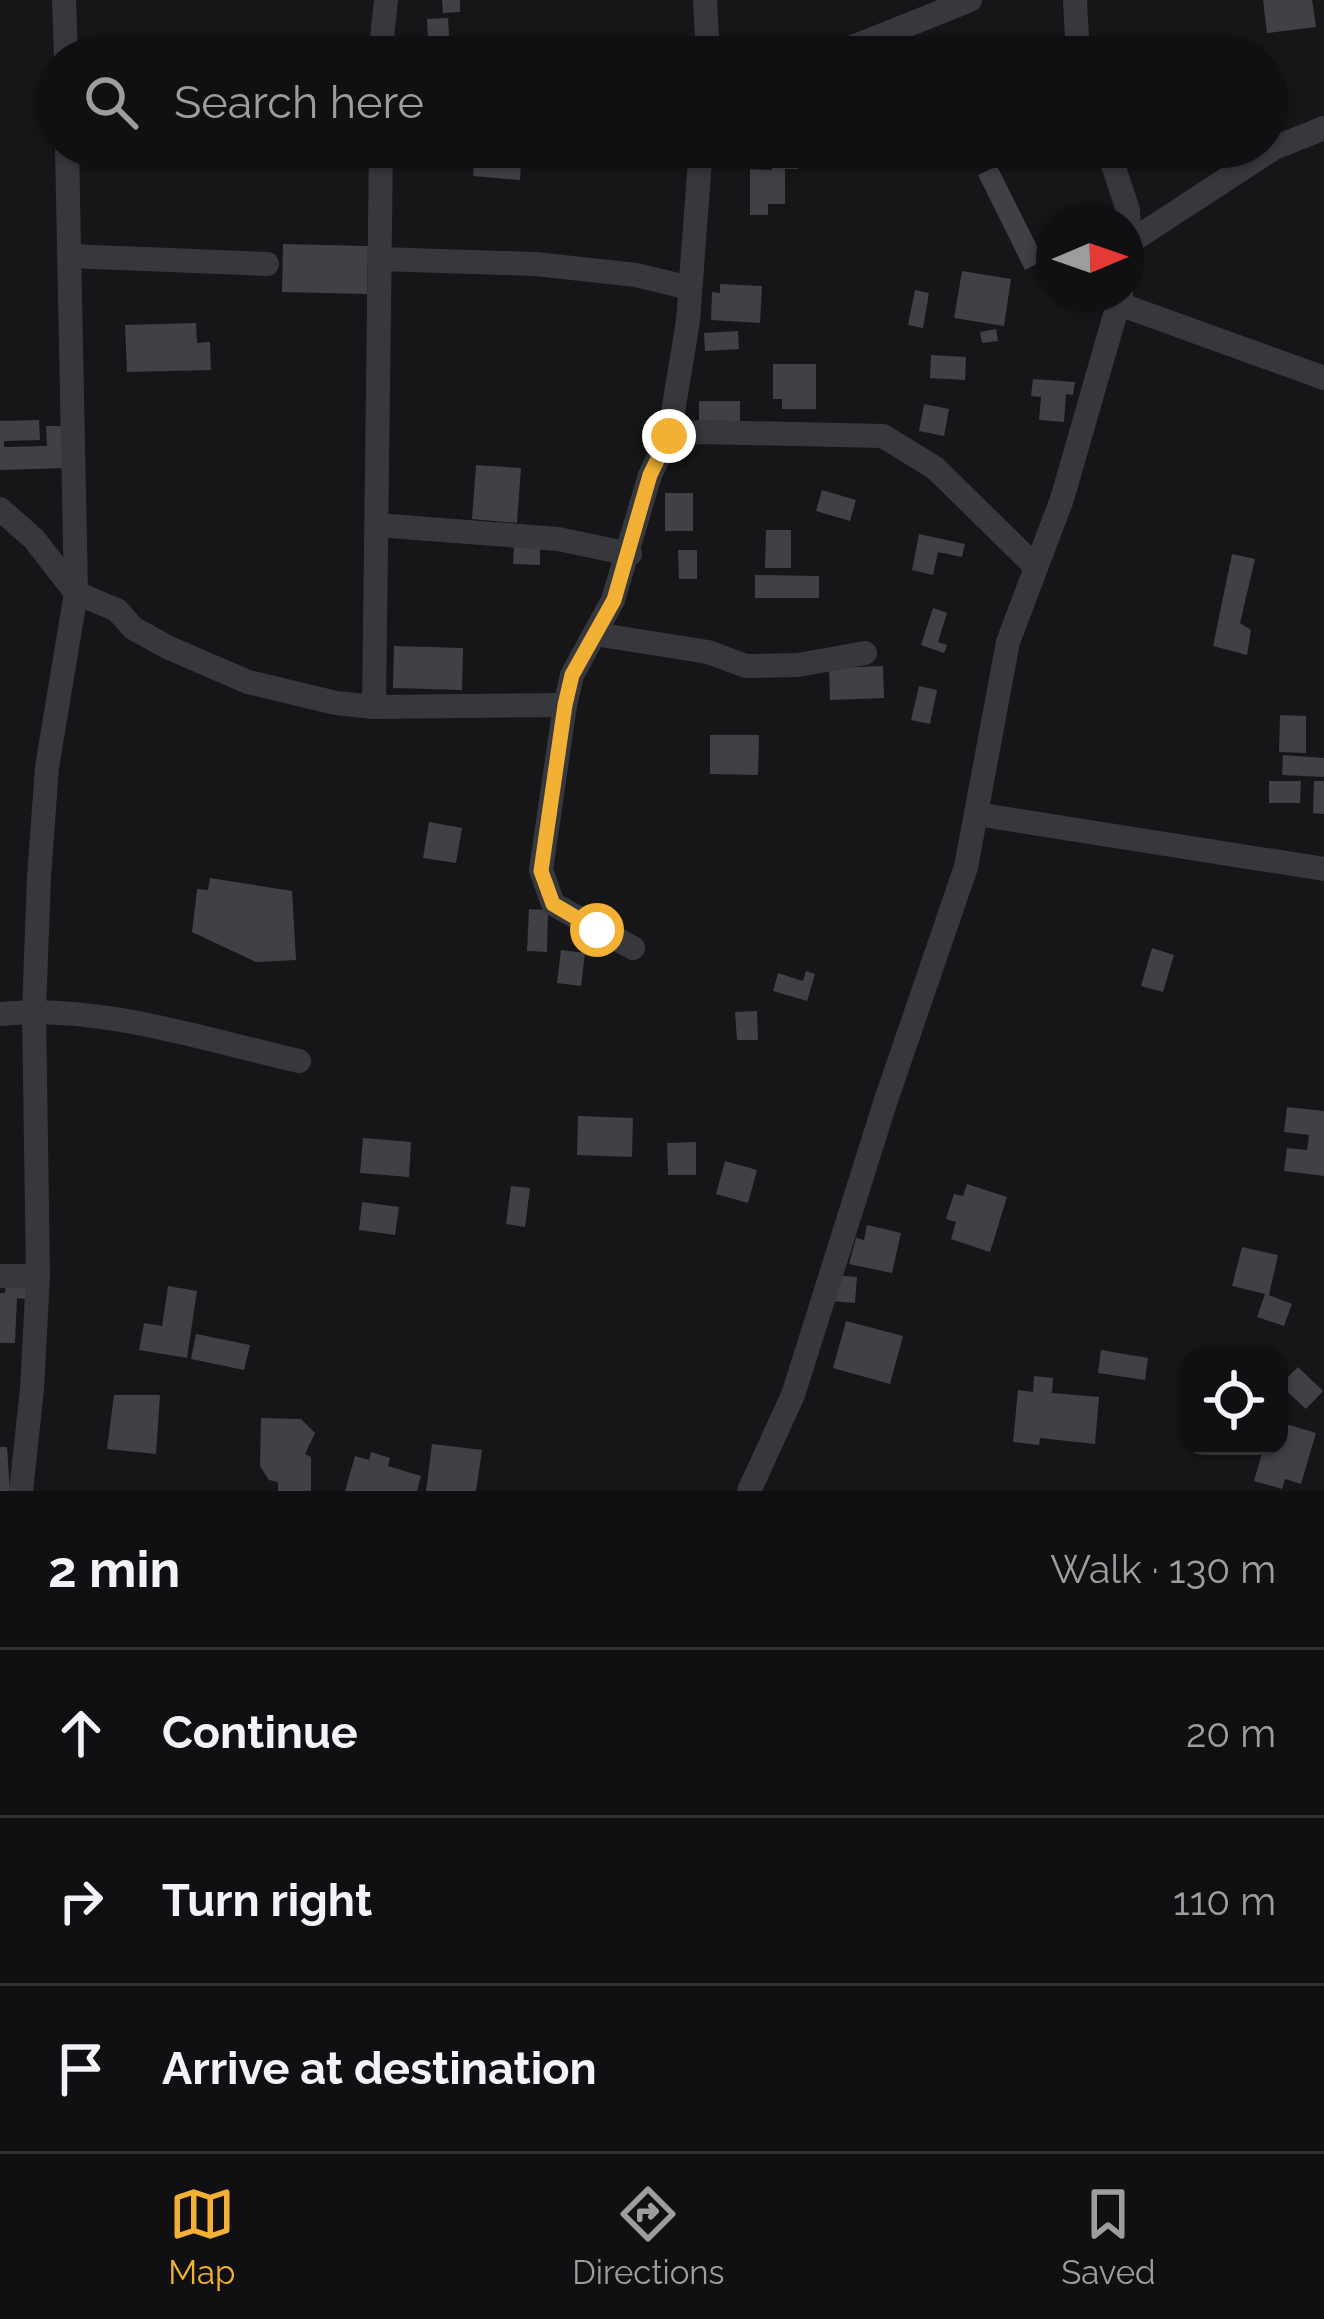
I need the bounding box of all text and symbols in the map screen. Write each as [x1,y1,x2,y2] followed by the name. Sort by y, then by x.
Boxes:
[36,36,1288,168] search box
[78,69,144,135] icon: search
[174,76,424,129] text: Search here
[1036,204,1144,312] north arrow
[642,409,696,463] route end
[570,903,624,957] route start
[1180,1347,1288,1455] map controls
[1180,1347,1288,1455] button: locate
[48,1539,180,1599] text: 2 min
[1050,1546,1276,1592] text: Walk · 130 m
[48,1700,114,1766] icon: ahead
[162,1706,358,1759] text: Continue
[1186,1710,1276,1756] text: 20 m
[48,1868,114,1934] icon: right
[162,1874,372,1927] text: Turn right
[1173,1878,1276,1924] text: 110 m
[48,2036,114,2102] icon: arrive
[162,2042,597,2095] text: Arrive at destination
[168,2181,235,2292] tab: Map
[572,2181,725,2292] tab: Directions
[1061,2181,1156,2292] tab: Saved

